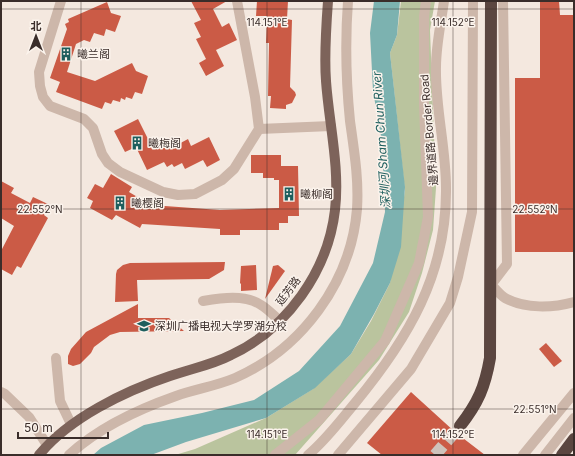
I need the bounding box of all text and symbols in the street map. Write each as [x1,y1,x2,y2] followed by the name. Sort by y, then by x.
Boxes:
[16,16,56,56] north arrow
[246,16,288,28] text: 114.151°E
[431,16,475,28] text: 114.152°E
[31,19,42,33] text: 北
[58,46,74,62] building icon: 曦兰阁
[77,47,110,61] place label: 曦兰阁
[369,70,393,209] water label: 深圳河 Sham Chun River
[417,74,441,186] street label: 邊界道路 Border Road
[129,135,145,151] building icon: 曦梅阁
[148,136,181,150] place label: 曦梅阁
[281,186,297,202] building icon: 曦柳阁
[300,187,333,201] place label: 曦柳阁
[112,195,128,211] building icon: 曦樱阁
[131,196,164,210] place label: 曦樱阁
[17,203,63,215] text: 22.552°N
[512,203,558,215] text: 22.552°N
[272,274,304,308] street label: 延芳路
[136,318,152,334] school or university icon: 深圳广播电视大学罗湖分校
[155,319,287,333] place label: 深圳广播电视大学罗湖分校
[513,403,557,415] text: 22.551°N
[18,414,108,440] scale bar
[24,420,53,435] text: 50 m
[246,428,288,440] text: 114.151°E
[431,428,475,440] text: 114.152°E

